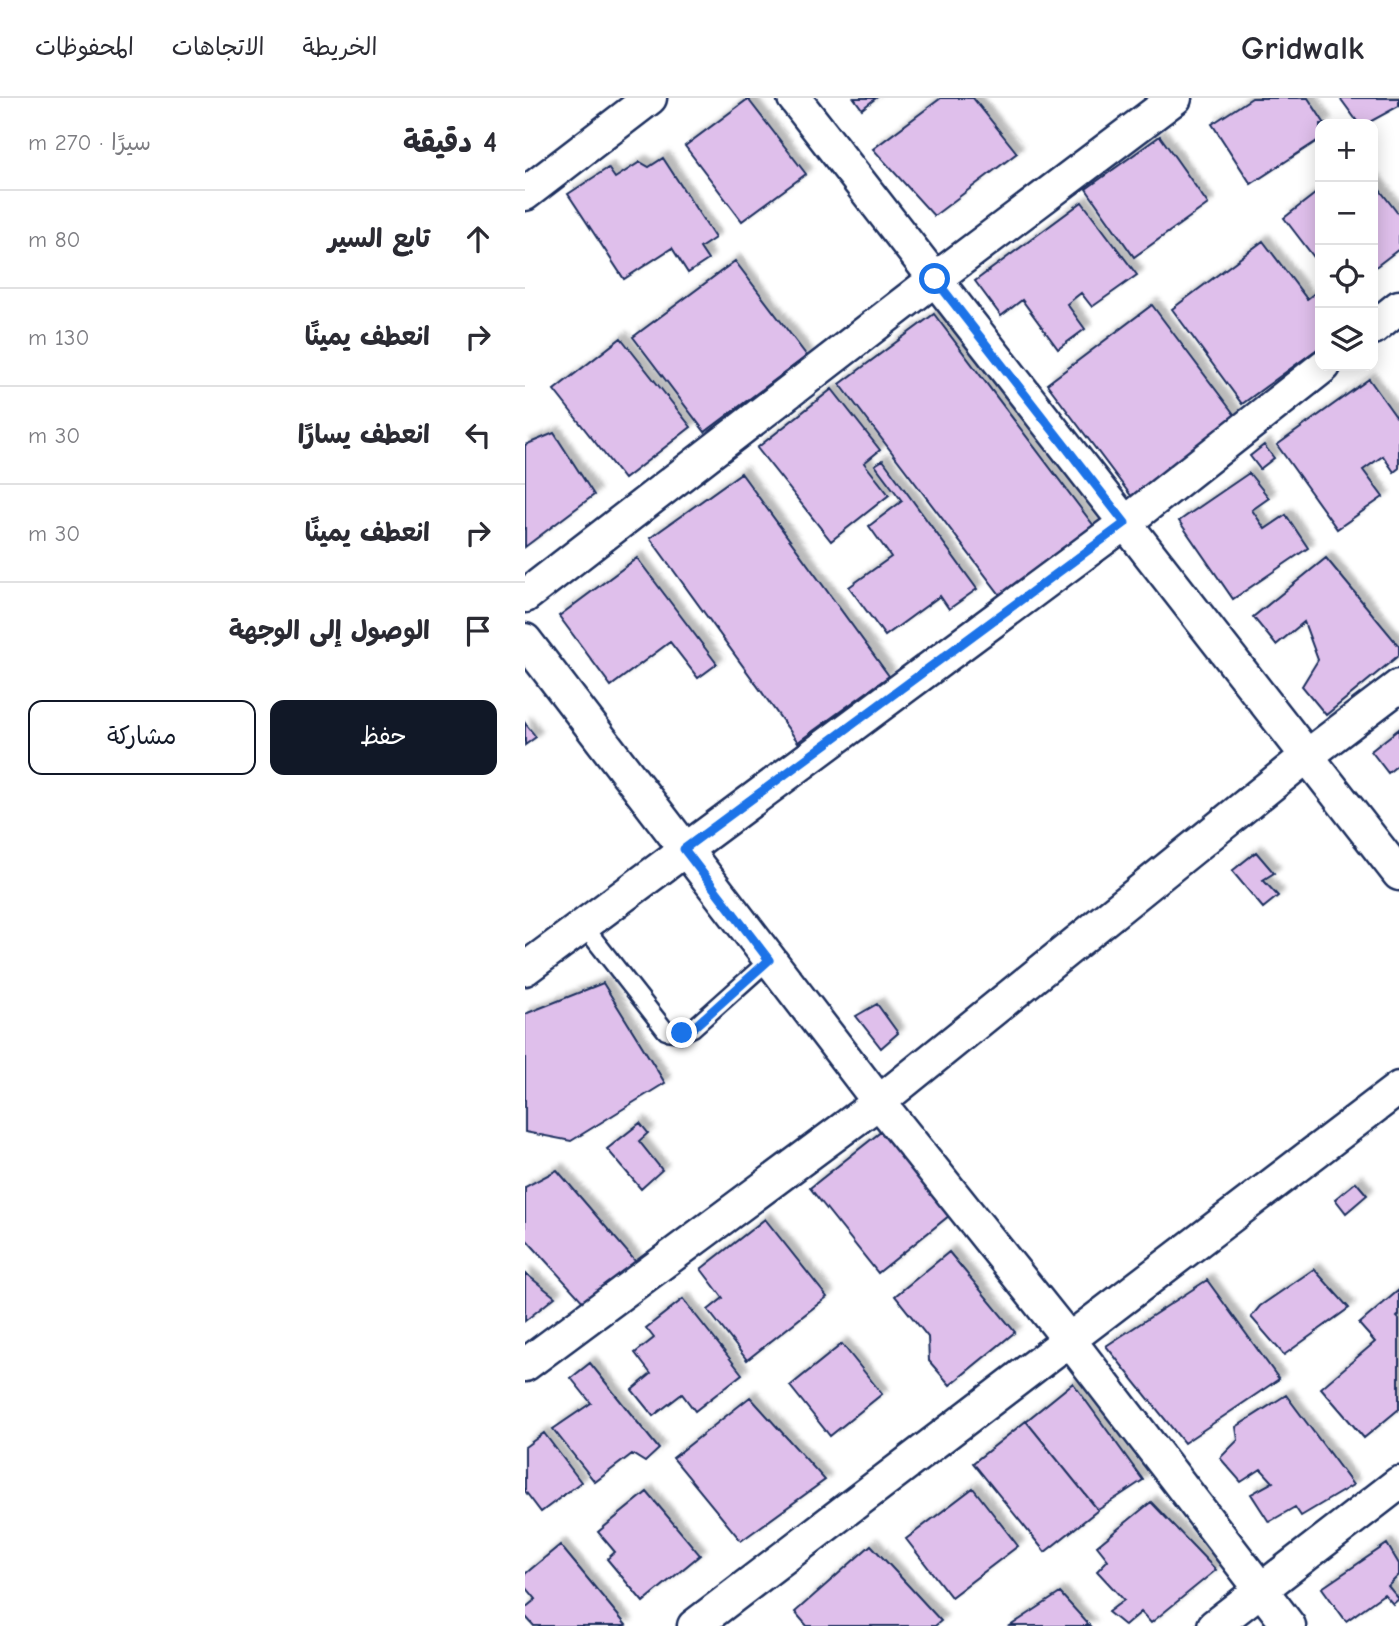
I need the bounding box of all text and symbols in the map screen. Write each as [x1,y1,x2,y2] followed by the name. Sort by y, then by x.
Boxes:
[1241,29,1364,67] text: Gridwalk
[35,33,134,61] text: المحفوظات
[172,33,265,61] text: الاتجاهات
[303,33,377,61] text: الخريطة
[1315,119,1378,371] map controls
[1315,119,1378,182] button: +
[403,125,497,160] text: 4 دقيقة
[28,129,151,156] text: سيرًا · 270 m
[1315,182,1378,245] button: −
[459,220,497,258] icon: ahead
[328,224,430,254] text: تابع السير
[28,226,81,253] text: 80 m
[1315,245,1378,308] button: locate
[919,263,950,294] route start
[1315,308,1378,371] button: layers
[459,318,497,356] icon: right
[305,322,430,352] text: انعطف يمينًا
[28,324,89,351] text: 130 m
[459,416,497,454] icon: left
[298,420,430,450] text: انعطف يسارًا
[28,422,80,449] text: 30 m
[459,514,497,552] icon: right
[305,518,430,548] text: انعطف يمينًا
[28,520,80,547] text: 30 m
[459,612,497,650] icon: arrive
[229,616,430,646] text: الوصول إلى الوجهة
[28,700,256,775] button: مشاركة
[270,700,497,775] button: حفظ
[666,1017,697,1048] route end

